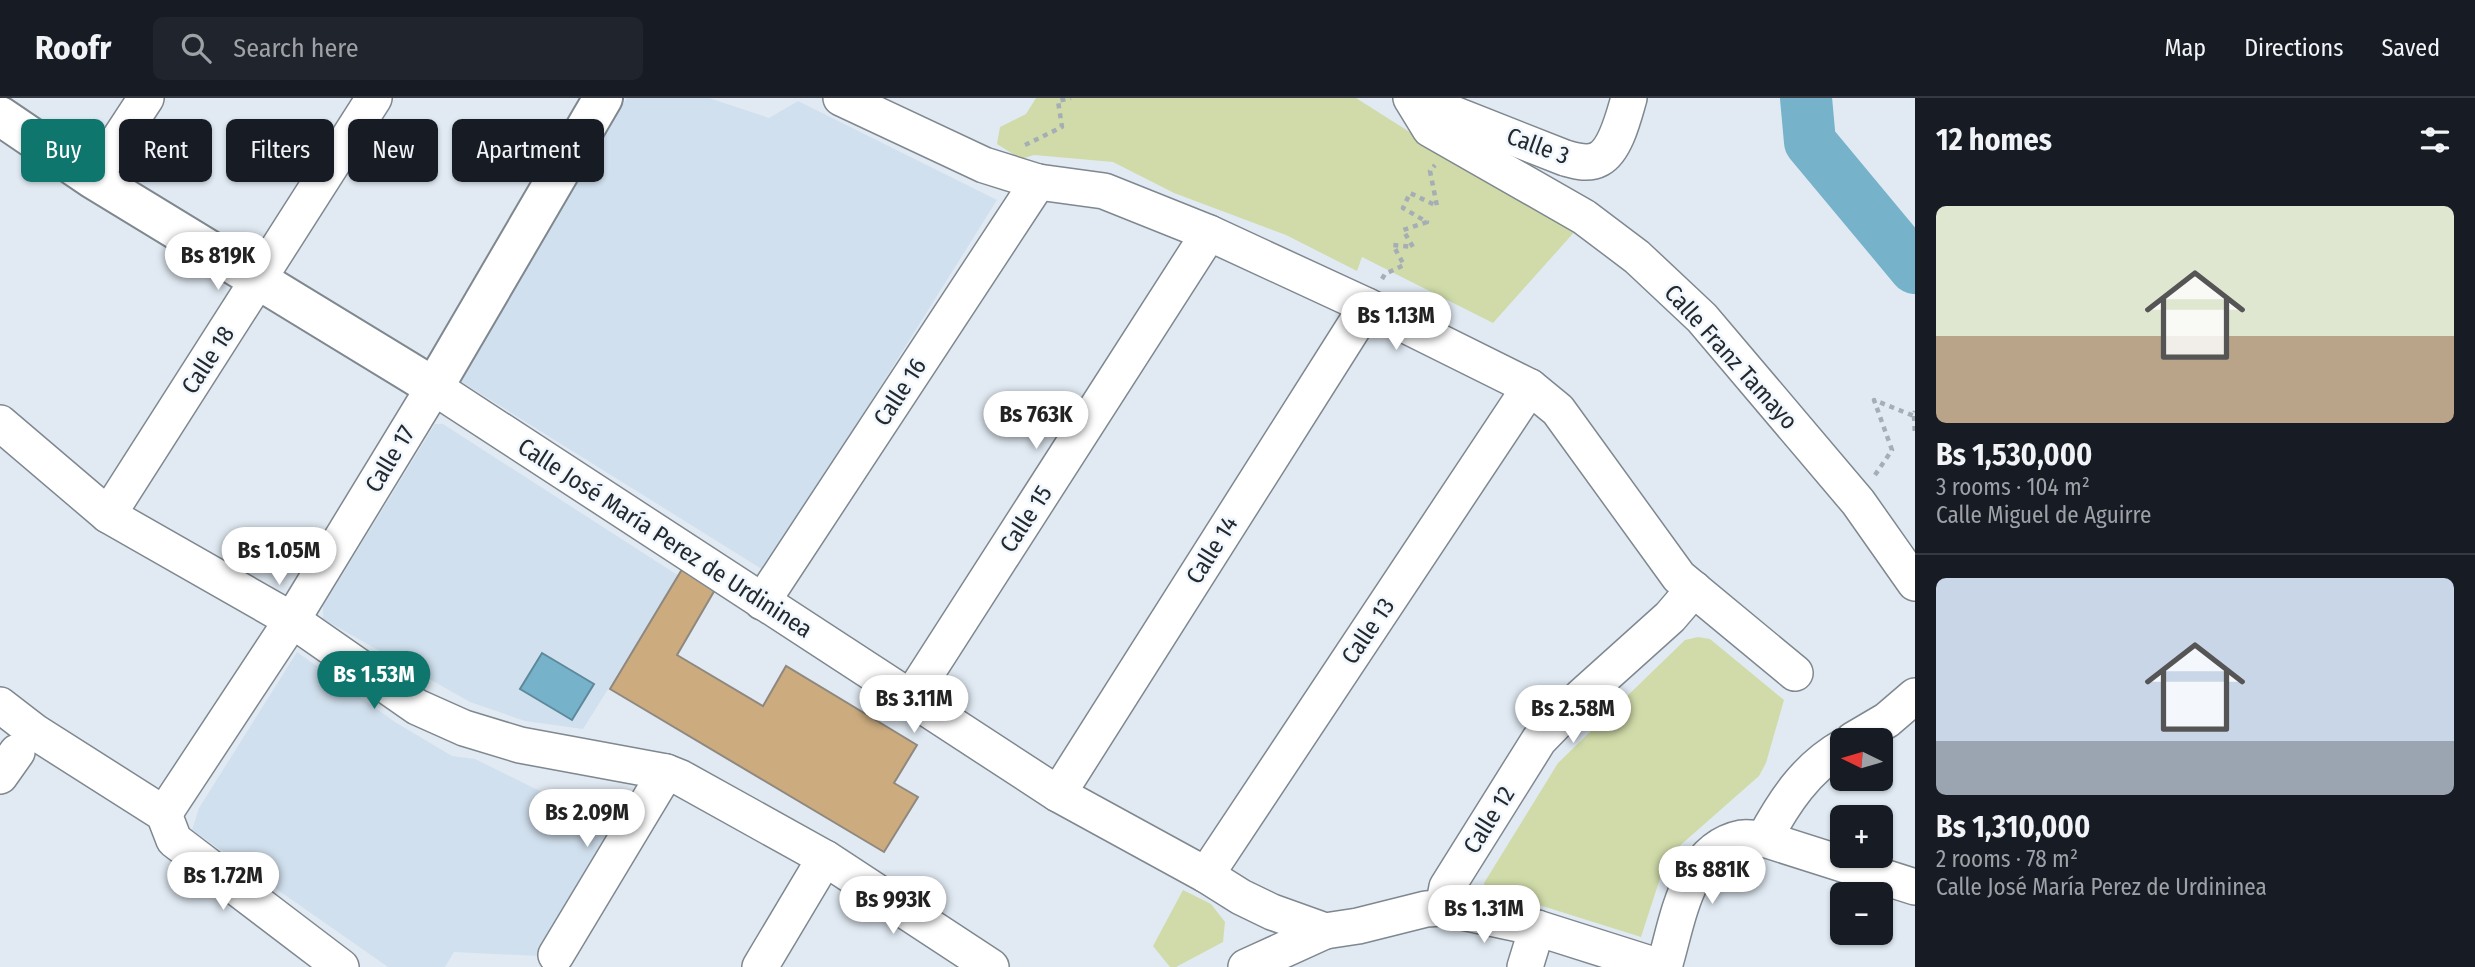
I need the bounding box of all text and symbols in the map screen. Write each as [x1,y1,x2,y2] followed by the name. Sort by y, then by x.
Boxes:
[153,17,643,80] search box
[35,28,111,68] text: Roofr
[177,29,215,67] icon: search
[233,33,359,64] text: Search here
[2165,34,2206,62] text: Map
[2244,34,2343,62] text: Directions
[2381,34,2440,62] text: Saved
[21,119,105,182] chip: Buy
[119,119,212,182] chip: Rent
[226,119,334,182] chip: Filters
[348,119,438,182] chip: New
[452,119,604,182] chip: Apartment
[2416,121,2454,159] icon: filters
[1503,122,1573,170] street label: Calle 3
[1936,122,2052,158] text: 12 homes
[153,232,283,292] pin: Bs 819K
[181,241,255,269] text: Bs 819K
[2132,252,2258,378] icon: home
[1659,279,1803,435] street label: Calle Franz Tamayo
[1324,292,1468,352] pin: Bs 1.13M
[1357,301,1435,329] text: Bs 1.13M
[176,321,240,399] street label: Calle 18
[868,353,932,431] street label: Calle 16
[971,392,1101,451] pin: Bs 763K
[999,400,1073,428] text: Bs 763K
[359,420,421,497] street label: Calle 17
[513,432,817,644] street label: Calle José María Perez de Urdininea
[1936,437,2092,473] text: Bs 1,530,000
[1936,473,2090,501] text: 3 rooms · 104 m²
[994,480,1058,558] street label: Calle 15
[1936,501,2151,529] text: Calle Miguel de Aguirre
[1180,511,1244,589] street label: Calle 14
[207,528,351,587] pin: Bs 1.05M
[238,536,320,564] text: Bs 1.05M
[1336,593,1400,669] street label: Calle 13
[2132,624,2258,750] icon: home
[302,652,446,711] pin: Bs 1.53M
[333,660,415,688] text: Bs 1.53M
[842,676,986,735] pin: Bs 3.11M
[875,684,953,712] text: Bs 3.11M
[1501,686,1645,745] pin: Bs 2.58M
[1531,694,1615,722] text: Bs 2.58M
[1830,728,1894,791] north arrow
[1830,728,1893,945] map controls
[1458,781,1520,859] street label: Calle 12
[515,790,659,849] pin: Bs 2.09M
[545,798,629,826] text: Bs 2.09M
[1830,805,1893,868] button: +
[1936,809,2090,845] text: Bs 1,310,000
[1936,845,2078,873] text: 2 rooms · 78 m²
[1647,846,1777,906] pin: Bs 881K
[151,852,295,912] pin: Bs 1.72M
[1675,855,1749,883] text: Bs 881K
[183,861,263,889] text: Bs 1.72M
[1936,873,2267,901] text: Calle José María Perez de Urdininea
[828,876,958,936] pin: Bs 993K
[1830,882,1893,945] button: −
[855,885,931,913] text: Bs 993K
[1412,886,1556,945] pin: Bs 1.31M
[1444,894,1524,922] text: Bs 1.31M

